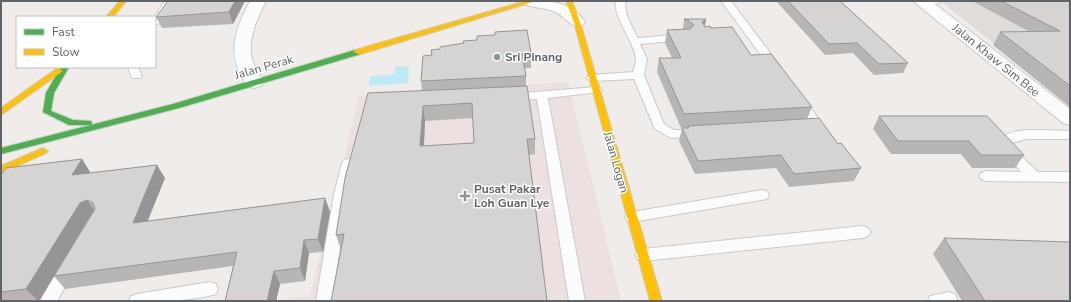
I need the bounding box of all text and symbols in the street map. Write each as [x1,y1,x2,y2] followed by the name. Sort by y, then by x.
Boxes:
[16,16,156,68] legend
[948,19,1043,100] street label: Jalan Khaw Sim Bee
[52,24,75,40] text: Fast
[52,44,80,60] text: Slow
[505,49,562,65] place label: Sri Pinang
[232,51,296,83] street label: Jalan Perak
[492,52,502,62] marker: Sri Pinang
[599,128,632,195] street label: Jalan Logan
[474,181,550,211] place label: Pusat Pakar Loh Guan Lye
[459,190,471,202] marker: Pusat Pakar Loh Guan Lye

